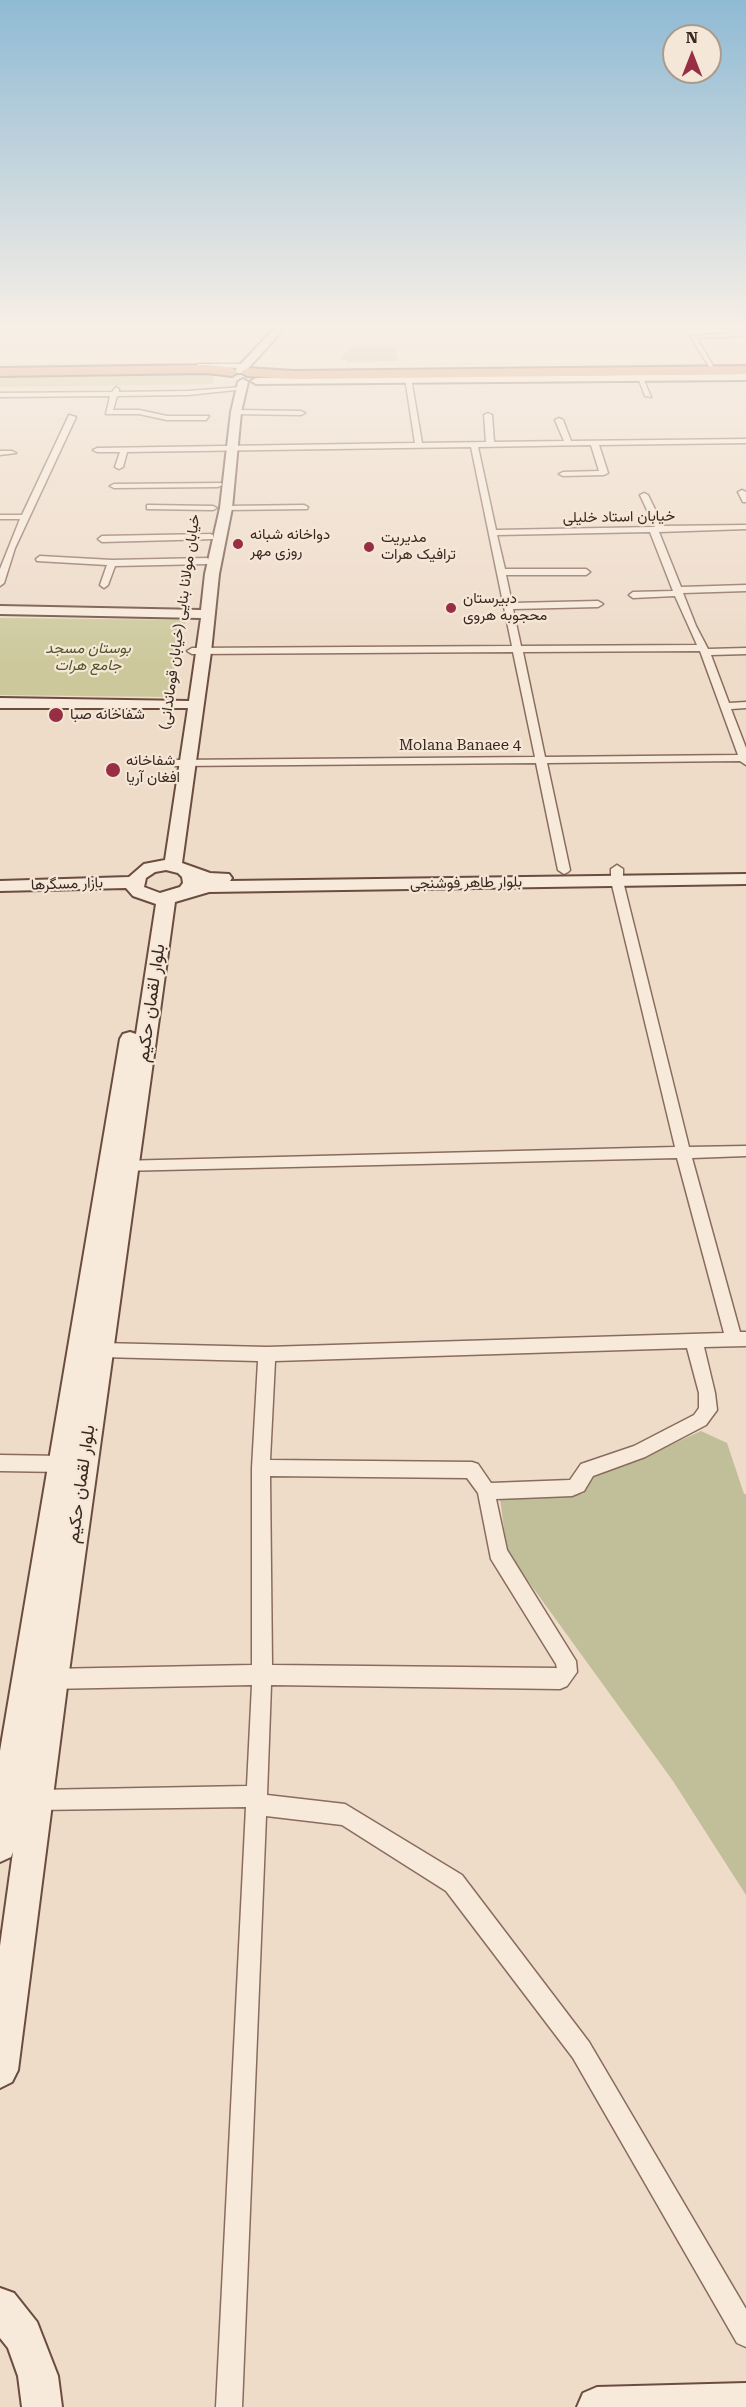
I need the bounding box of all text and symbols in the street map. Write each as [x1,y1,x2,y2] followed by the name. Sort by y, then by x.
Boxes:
[662,24,722,84] north arrow
[686,28,698,47] text: N
[563,507,675,527] street label: خیابان استاد خلیلی
[156,513,204,731] street label: خیابان مولانا بنایی (خیابان قوماندانی)
[250,526,330,561] place label: دواخانه شبانه روزی مهر
[381,529,456,564] place label: مدیریت ترافیک هرات
[231,537,245,551] marker: دواخانه شبانه روزی مهر
[362,540,376,554] marker: مدیریت ترافیک هرات
[463,590,547,625] place label: دبیرستان محجوبه هروی
[444,601,458,615] marker: دبیرستان محجوبه هروی
[45,640,131,675] park label: بوستان مسجد جامع هرات
[47,706,65,724] marker: شفاخانه صبا
[70,706,145,724] place label: شفاخانه صبا
[399,737,521,755] street label: Molana Banaee 4
[126,752,180,787] place label: شفاخانه افغان آریا
[104,761,122,779] marker: شفاخانه افغان آریا
[410,873,522,893] street label: بلوار طاهر فوشنجی
[31,874,103,894] street label: بازار مسگرها
[132,943,170,1063] street label: بلوار لقمان حکیم
[62,1424,100,1544] street label: بلوار لقمان حکیم

